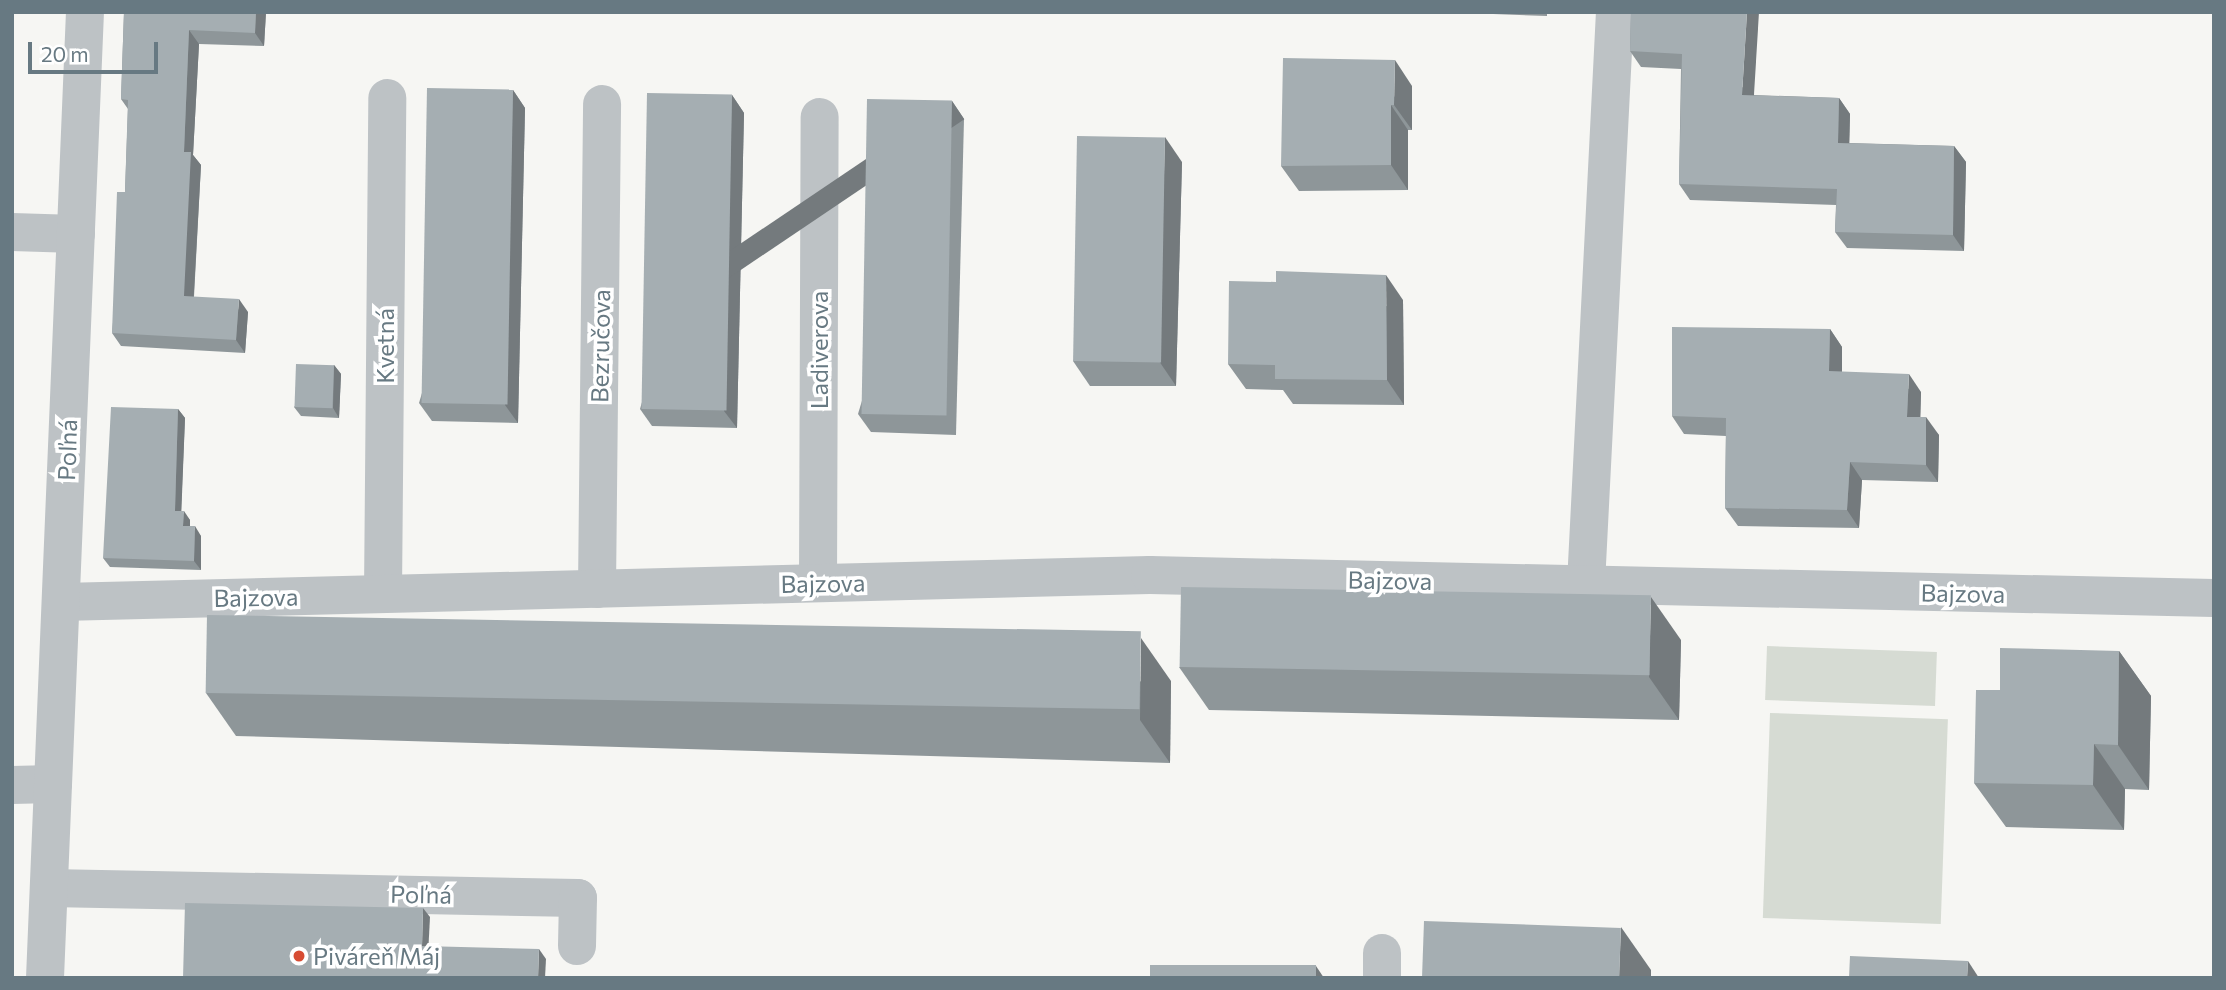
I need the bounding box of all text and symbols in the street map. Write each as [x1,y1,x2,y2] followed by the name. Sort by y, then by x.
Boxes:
[32,28,161,72] scale bar
[41,41,89,66] text: 20 m
[585,289,615,403] street label: Bezručova
[805,291,833,409] street label: Ladiverova
[371,308,399,384] street label: Kvetná
[52,419,82,481] street label: Poľná
[1347,565,1433,595] street label: Bajzova
[780,568,866,598] street label: Bajzova
[1920,578,2006,608] street label: Bajzova
[213,582,299,612] street label: Bajzova
[390,879,452,909] street label: Poľná
[313,942,440,970] place label: Piváreň Máj
[291,948,307,964] marker: Piváreň Máj

